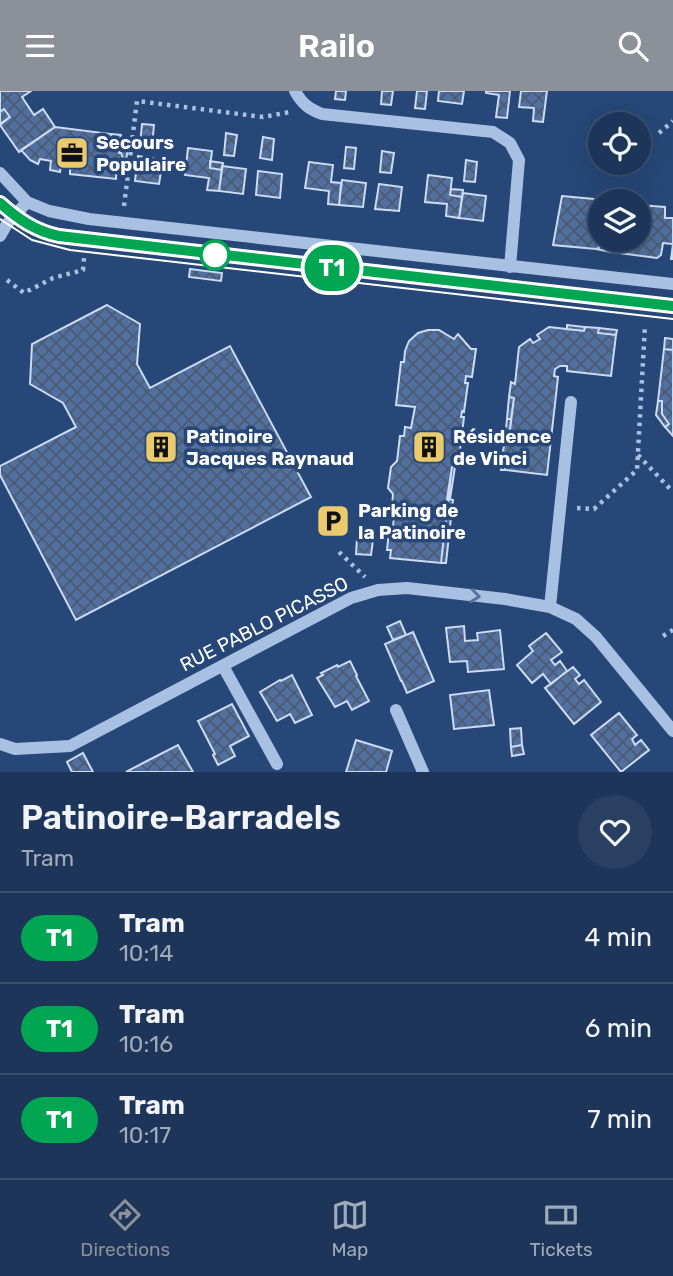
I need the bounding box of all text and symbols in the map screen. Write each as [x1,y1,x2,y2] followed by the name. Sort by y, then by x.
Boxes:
[21,27,59,65] icon: menu
[298,27,375,65] text: Railo
[614,27,652,65] icon: search
[588,112,651,252] map controls
[588,112,651,175] button: locate
[96,131,186,176] place label: Secours Populaire
[53,134,91,172] office icon: Secours Populaire
[588,189,651,252] button: layers
[200,240,230,270] unlabelled marker
[300,245,364,291] line badge: T1
[319,254,345,282] text: T1
[186,425,354,470] place label: Patinoire Jacques Raynaud
[453,425,551,470] place label: Résidence de Vinci
[142,428,180,466] building icon: Patinoire Jacques Raynaud
[410,428,448,466] building icon: Résidence de Vinci
[358,499,466,544] place label: Parking de la Patinoire
[314,502,352,540] parking icon: Parking de la Patinoire
[176,572,352,676] street label: RUE PABLO PICASSO
[470,588,481,603] one-way arrow
[578,795,652,869] button: heart
[21,798,341,837] text: Patinoire-Barradels
[21,844,74,872] text: Tram
[119,908,185,939] text: Tram
[584,922,652,953] text: 4 min
[46,924,73,952] text: T1
[119,939,173,967] text: 10:14
[119,999,185,1030] text: Tram
[585,1013,652,1044] text: 6 min
[46,1015,73,1043] text: T1
[119,1030,173,1058] text: 10:16
[119,1090,185,1121] text: Tram
[587,1104,652,1135] text: 7 min
[46,1106,73,1134] text: T1
[119,1121,171,1149] text: 10:17
[80,1196,170,1261] tab: Directions
[331,1196,369,1261] tab: Map
[530,1196,593,1261] tab: Tickets

